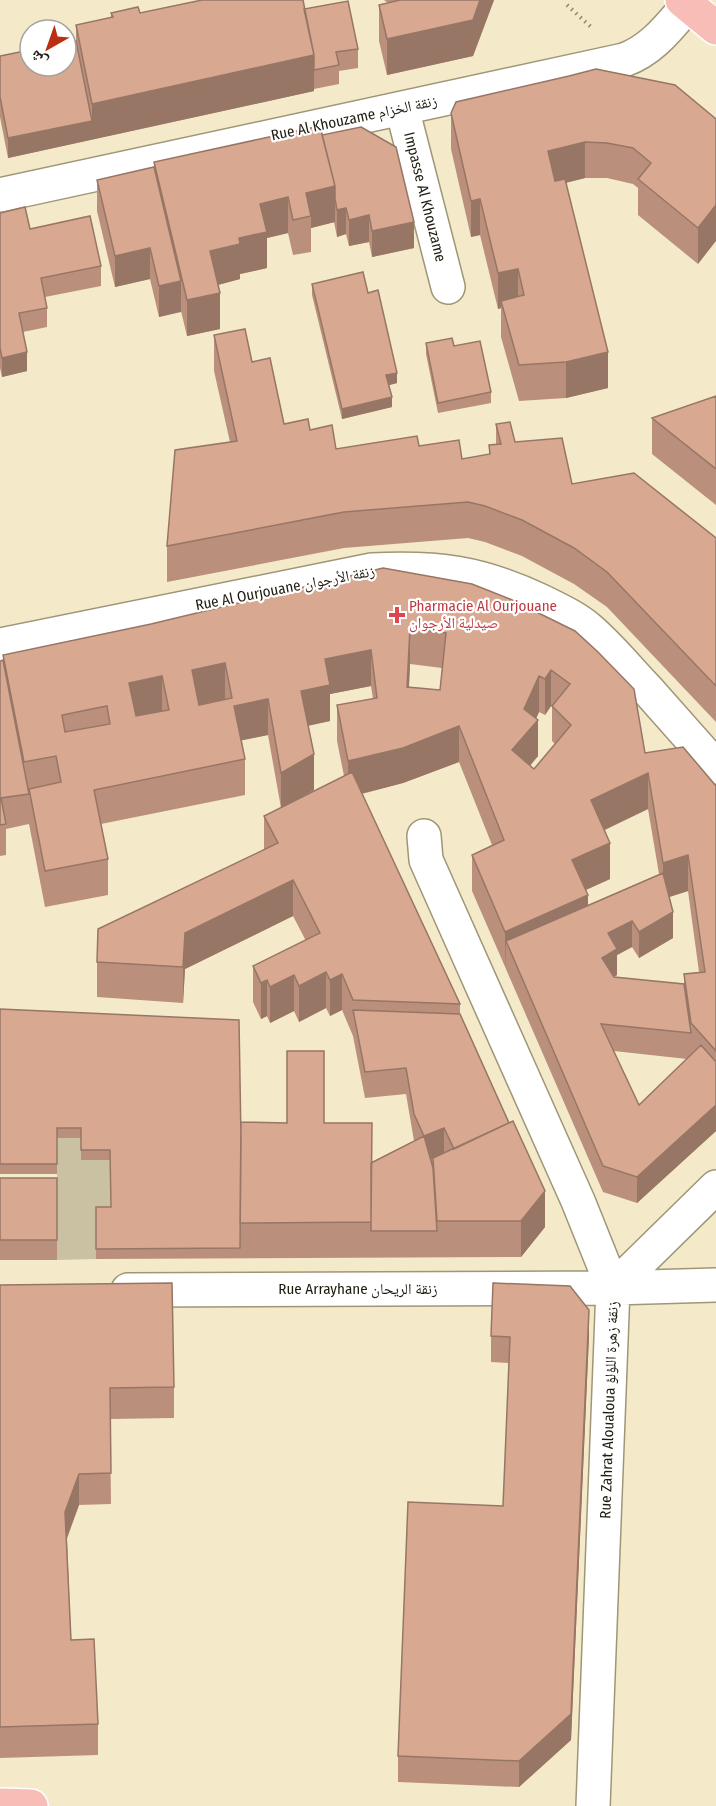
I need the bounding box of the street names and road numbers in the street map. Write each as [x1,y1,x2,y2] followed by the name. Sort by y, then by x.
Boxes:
[269,92,439,145] street label: Rue Al Khouzame زنقة الخزام
[400,130,450,264] street label: Impasse Al Khouzame
[194,562,377,615] street label: Rue Al Ourjouane زنقة الأرجوان
[278,1280,438,1299] street label: Rue Arrayhane زنقة الريحان
[596,1301,622,1519] street label: Rue Zahrat Aloualoua زنقة زهرة اللؤلؤ

